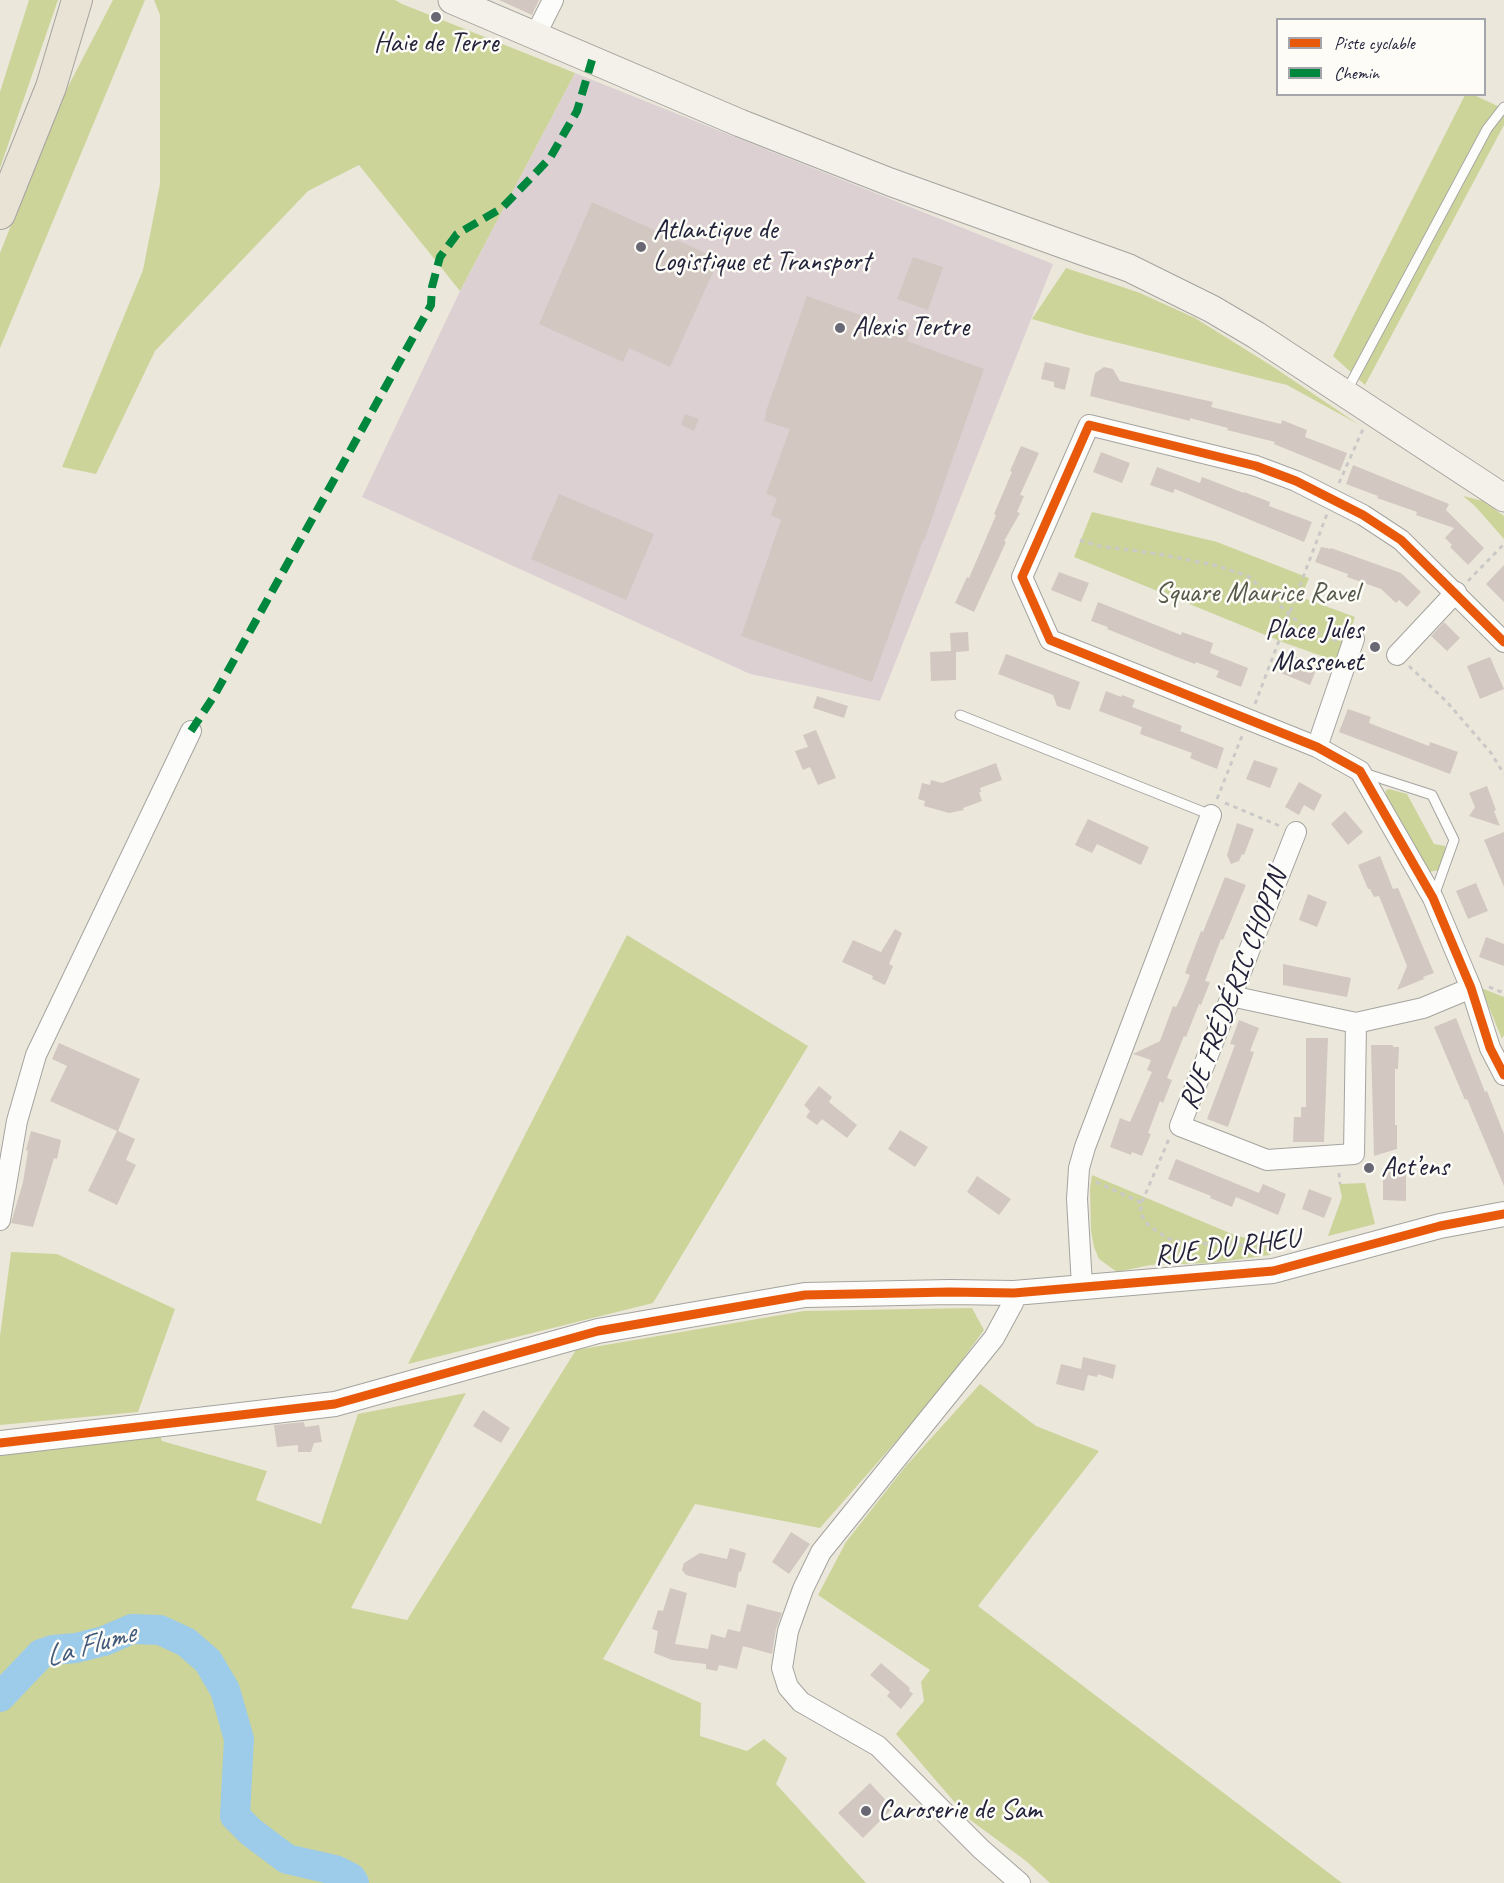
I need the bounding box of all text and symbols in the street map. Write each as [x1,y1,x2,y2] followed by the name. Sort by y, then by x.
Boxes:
[429,10,443,24] marker: Haie de Terre
[1276,18,1486,96] legend
[374,27,498,61] place label: Haie de Terre
[1334,32,1415,54] text: Piste cyclable
[1334,62,1379,84] text: Chemin
[653,214,870,280] place label: Atlantique de Logistique et Transport
[634,240,648,254] marker: Atlantique de Logistique et Transport
[852,311,969,345] place label: Alexis Tertre
[833,321,847,335] marker: Alexis Tertre
[1155,577,1359,611] park label: Square Maurice Ravel
[1265,614,1363,680] place label: Place Jules Massenet
[1368,640,1382,654] marker: Place Jules Massenet
[1173,865,1295,1115] street label: RUE FRÉDÉRIC CHOPIN
[1381,1151,1449,1185] place label: Act’ens
[1362,1161,1376,1175] marker: Act’ens
[1153,1222,1301,1274] street label: RUE DU RHEU
[41,1616,139,1676] water label: La Flume
[878,1794,1041,1828] place label: Caroserie de Sam
[859,1804,873,1818] marker: Caroserie de Sam

